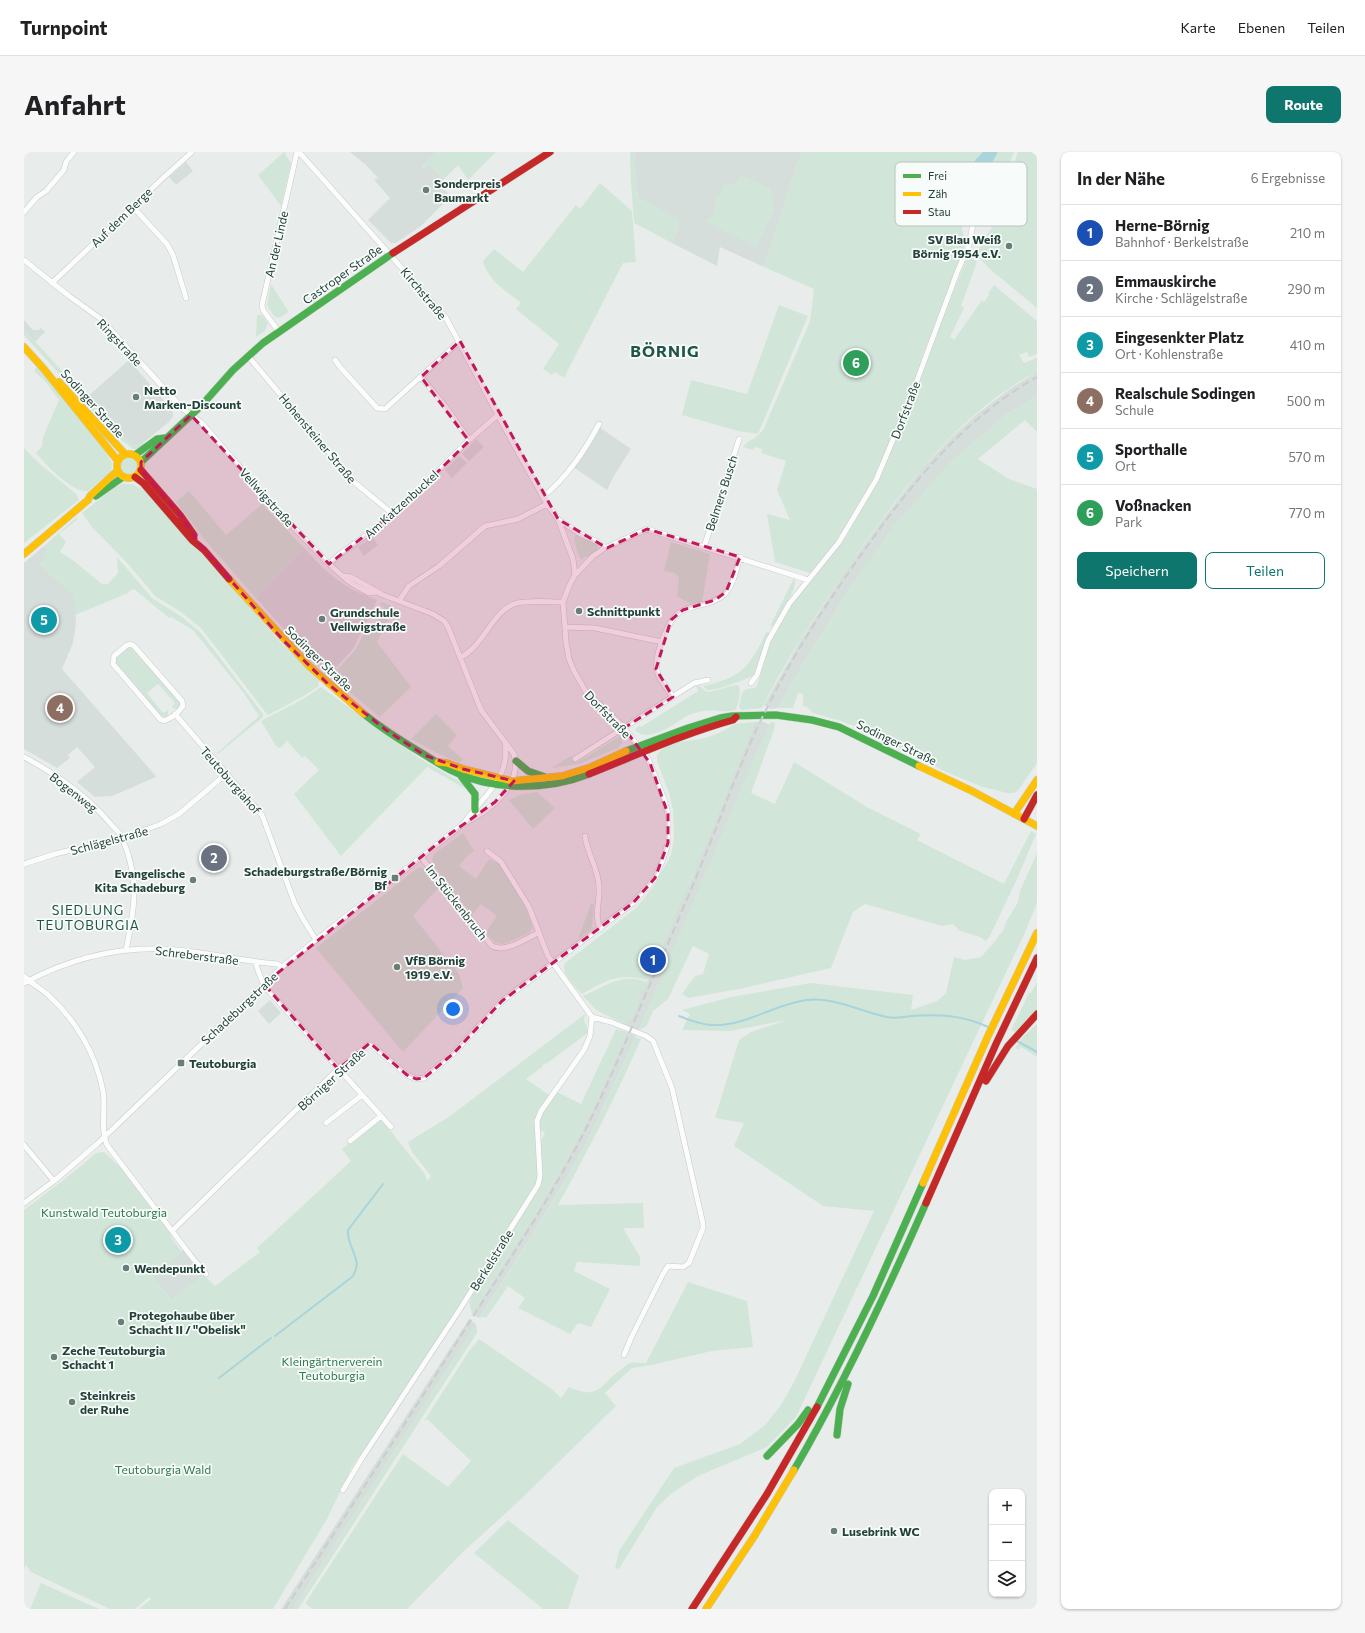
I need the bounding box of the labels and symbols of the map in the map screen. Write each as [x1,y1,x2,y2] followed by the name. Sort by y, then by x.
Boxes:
[895,162,1027,226] legend
[928,169,947,182] text: Frei
[434,176,501,204] place label: Sonderpreis Baumarkt
[88,184,154,250] street label: Auf dem Berge
[421,185,431,195] marker: Sonderpreis Baumarkt
[928,187,947,200] text: Zäh
[928,205,951,218] text: Stau
[262,209,290,279] street label: An der Linde
[913,232,1001,260] place label: SV Blau Weiß Börnig 1954 e.V.
[300,241,384,307] street label: Castroper Straße
[1004,241,1014,251] marker: SV Blau Weiß Börnig 1954 e.V.
[398,264,450,322] street label: Kirchstraße
[95,316,145,368] street label: Ringstraße
[630,341,700,360] district label: BÖRNIG
[843,348,869,378] pin: 6
[59,366,127,440] street label: Sodinger Straße
[888,379,922,441] street label: Dorfstraße
[144,383,241,411] place label: Netto Marken-Discount
[276,390,360,486] street label: Hohensteiner Straße
[131,392,141,402] marker: Netto Marken-Discount
[702,453,740,533] street label: Belmers Busch
[237,465,297,529] street label: Vellwigstraße
[361,467,441,541] street label: Am Katzenbuckel
[587,604,660,618] place label: Schnittpunkt
[31,605,57,635] pin: 5
[330,605,406,633] place label: Grundschule Vellwigstraße
[574,606,584,616] marker: Schnittpunkt
[317,614,327,624] marker: Grundschule Vellwigstraße
[283,623,355,693] street label: Sodinger Straße
[582,687,634,741] street label: Dorfstraße
[47,693,73,723] pin: 4
[855,717,939,767] street label: Sodinger Straße
[198,743,264,817] street label: Teutoburgiahof
[47,769,101,815] street label: Bogenweg
[69,823,149,857] street label: Schlägelstraße
[201,843,227,873] pin: 2
[423,862,491,942] street label: Im Stückenbruch
[244,864,387,892] place label: Schadeburgstraße/Börnig Bf
[94,866,185,894] place label: Evangelische Kita Schadeburg
[390,873,400,883] marker: Schadeburgstraße/Börnig Bf
[188,875,198,885] marker: Evangelische Kita Schadeburg
[36,902,140,933] district label: SIEDLUNG TEUTOBURGIA
[155,943,239,967] street label: Schreberstraße
[640,945,666,975] pin: 1
[405,953,466,981] place label: VfB Börnig 1919 e.V.
[392,962,402,972] marker: VfB Börnig 1919 e.V.
[198,969,280,1047] street label: Schadeburgstraße
[443,999,463,1019] your location
[294,1045,368,1113] street label: Börniger Straße
[189,1056,256,1070] place label: Teutoburgia
[176,1058,186,1068] marker: Teutoburgia
[41,1205,167,1219] park label: Kunstwald Teutoburgia
[105,1225,131,1255] pin: 3
[467,1227,515,1293] street label: Berkelstraße
[134,1261,205,1275] place label: Wendepunkt
[121,1263,131,1273] marker: Wendepunkt
[129,1308,246,1336] place label: Protegohaube über Schacht II / "Obelisk"
[116,1317,126,1327] marker: Protegohaube über Schacht II / "Obelisk"
[62,1343,165,1371] place label: Zeche Teutoburgia Schacht 1
[49,1352,59,1362] marker: Zeche Teutoburgia Schacht 1
[282,1354,382,1382] park label: Kleingärtnerverein Teutoburgia
[80,1388,136,1416] place label: Steinkreis der Ruhe
[67,1397,77,1407] marker: Steinkreis der Ruhe
[115,1462,211,1476] park label: Teutoburgia Wald
[842,1524,920,1538] place label: Lusebrink WC
[829,1526,839,1536] marker: Lusebrink WC

